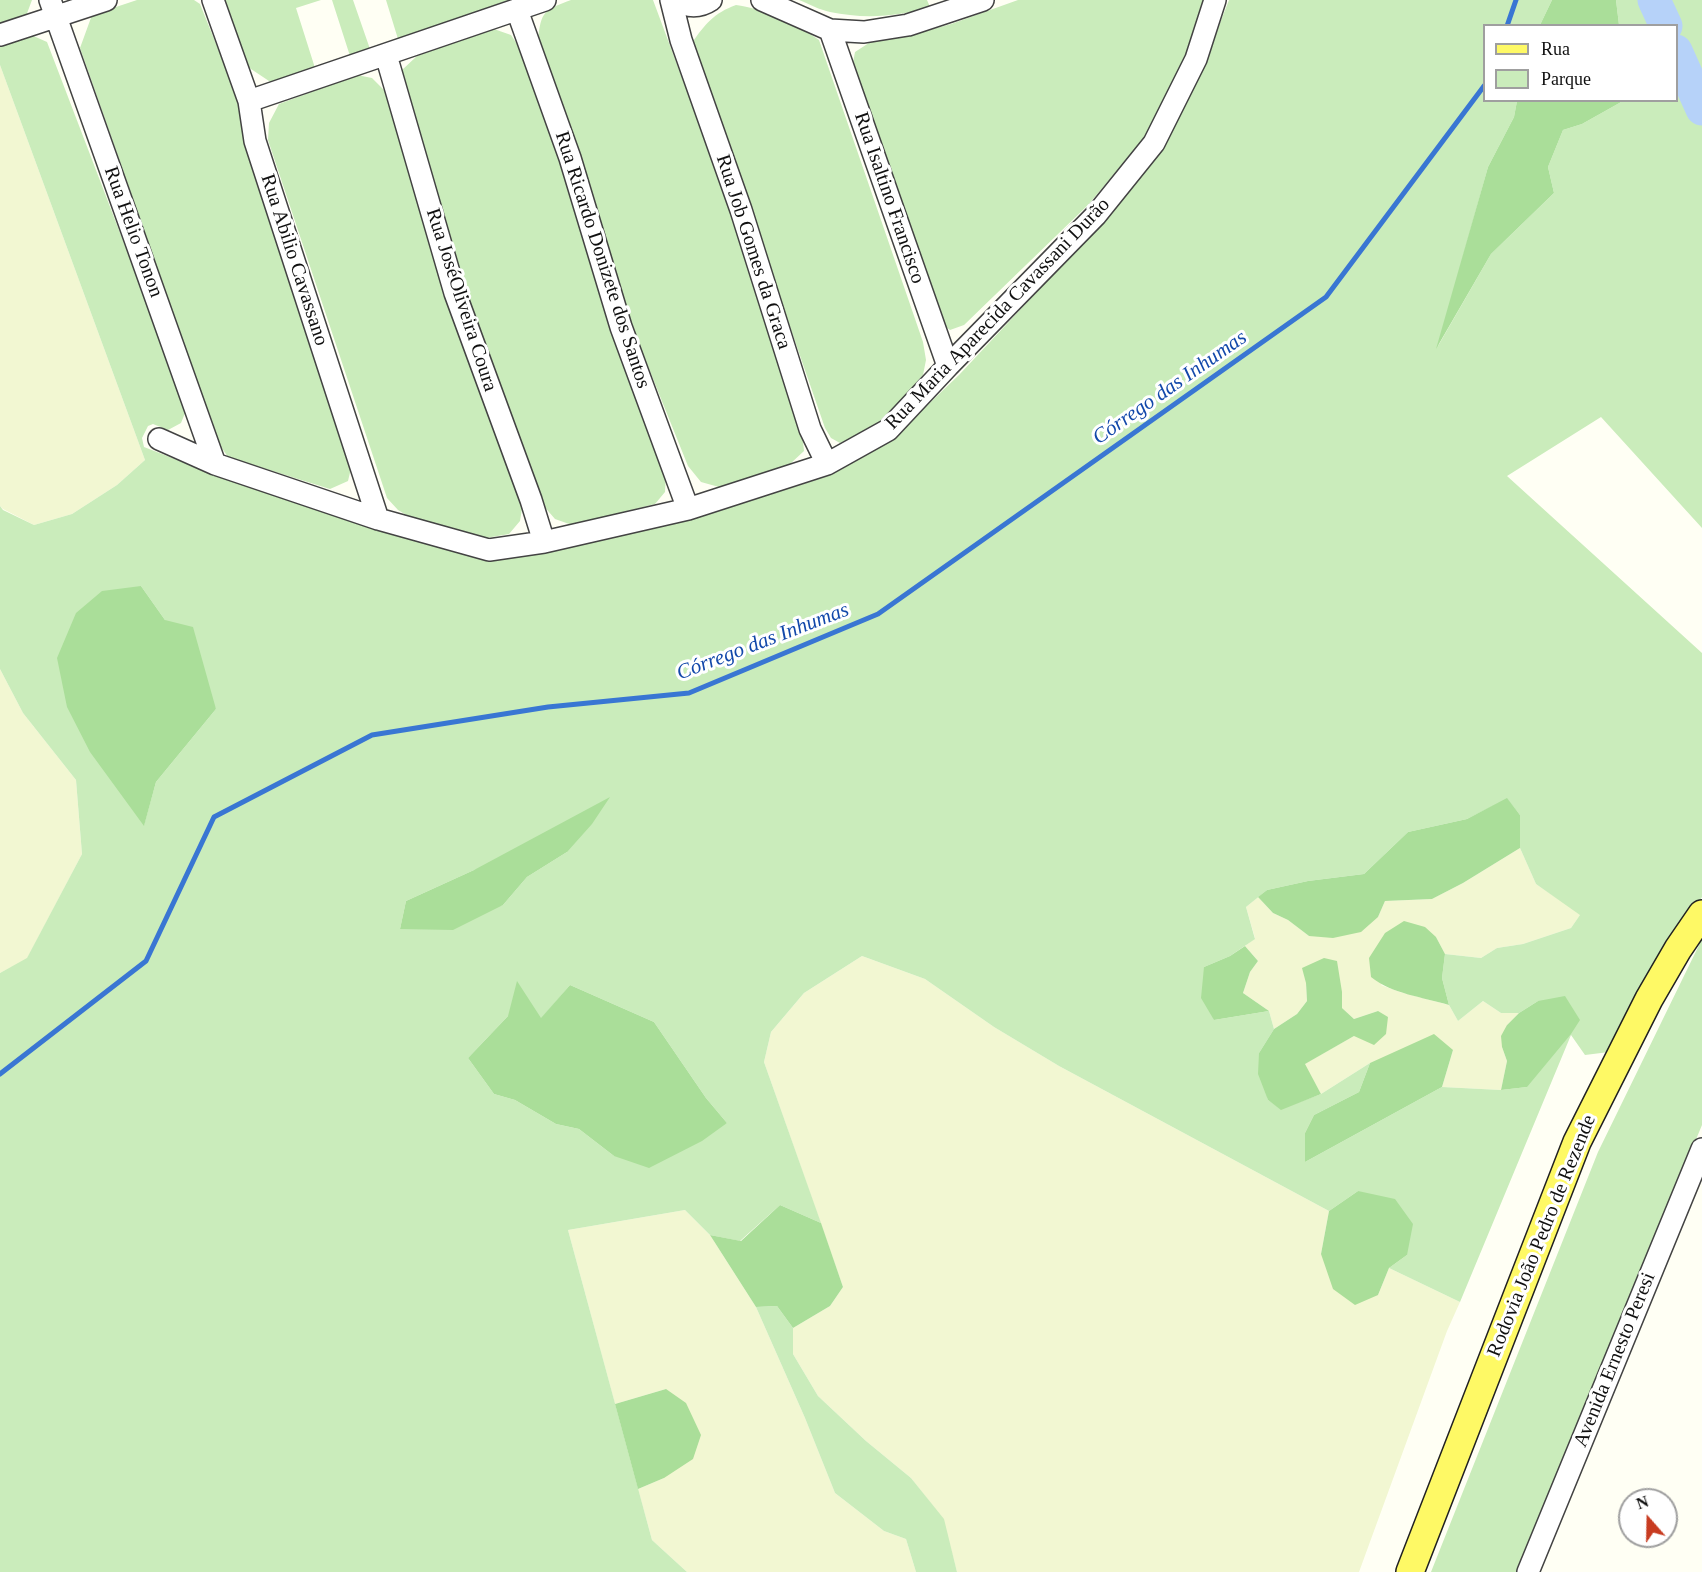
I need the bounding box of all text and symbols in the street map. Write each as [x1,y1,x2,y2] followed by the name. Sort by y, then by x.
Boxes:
[1483,24,1678,102] legend
[1541,39,1570,59] text: Rua
[1541,69,1591,89] text: Parque
[848,109,930,287] street label: Rua Isaltino Francisco
[549,128,655,392] street label: Rua Ricardo Donizete dos Santos
[710,152,796,352] street label: Rua Job Gomes da Graca
[98,163,168,301] street label: Rua Helio Tonon
[255,171,333,349] street label: Rua Abilio Cavassano
[881,193,1115,435] street label: Rua Maria Aparecida Cavassani Durão
[420,205,502,395] street label: Rua JoséOliveira Coura
[1088,325,1252,451] water label: Córrego das Inhumas
[673,598,853,686] water label: Córrego das Inhumas
[1482,1112,1602,1360] street label: Rodovia João Pedro de Rezende
[1569,1269,1661,1451] street label: Avenida Ernesto Peresi
[1618,1488,1678,1548] north arrow
[1634,1493,1651,1512] text: N

